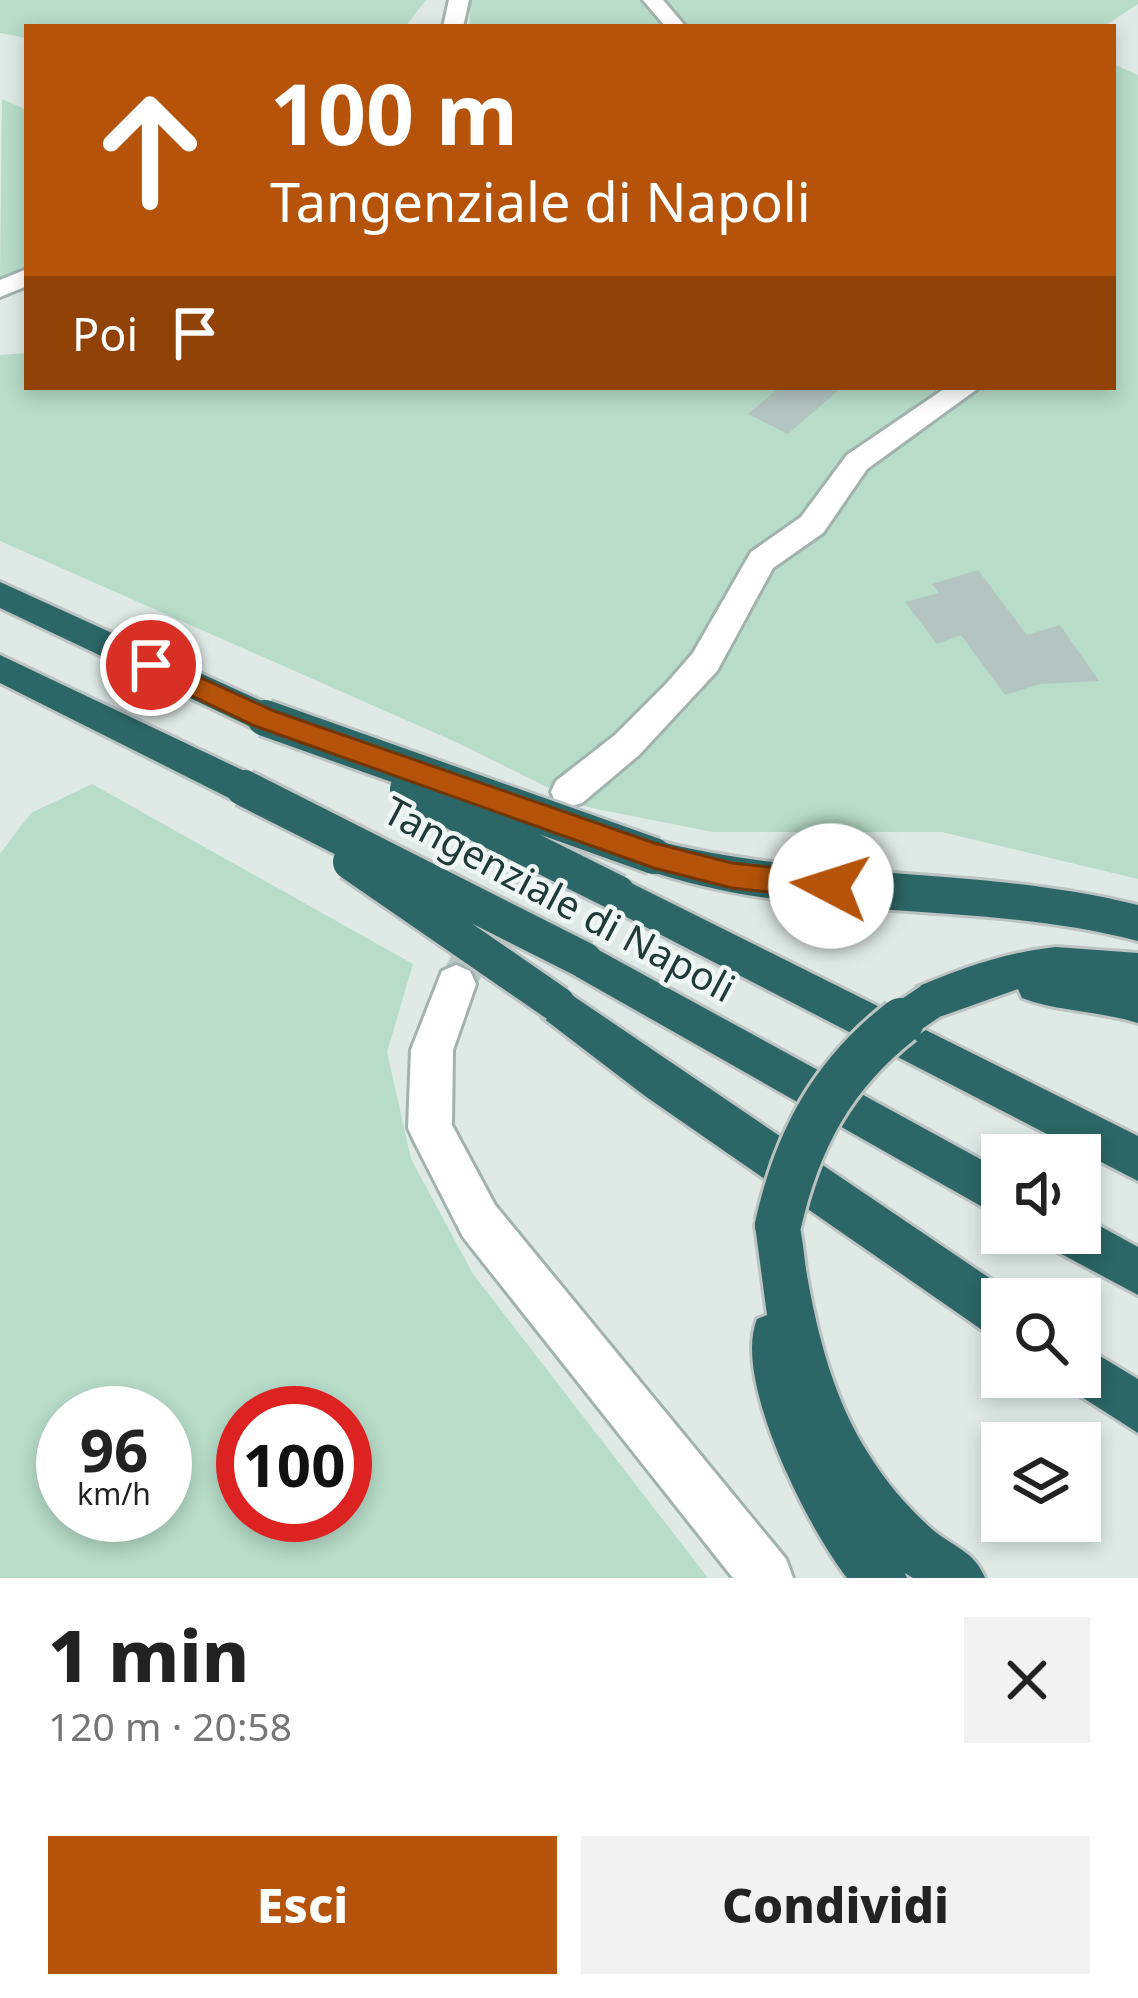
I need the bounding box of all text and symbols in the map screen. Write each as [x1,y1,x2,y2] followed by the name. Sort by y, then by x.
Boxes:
[270,55,518,170] text: 100 m
[72,72,228,228] icon: ahead
[270,164,811,238] text: Tangenziale di Napoli
[162,300,228,366] icon: arrive
[72,303,138,364] text: Poi
[100,614,202,716] pin
[118,632,184,698] icon: arrive
[375,783,745,1013] street label: Tangenziale di Napoli
[768,823,894,949] position arrow
[981,1134,1101,1542] map controls
[981,1134,1101,1254] button: sound
[981,1278,1101,1398] button: search
[216,1386,372,1542] speed limit sign: 100
[80,1408,148,1490] text: 96
[981,1422,1101,1542] button: layers
[77,1473,151,1514] text: km/h
[48,1605,249,1703] text: 1 min
[964,1617,1090,1743] button: close
[48,1699,292,1752] text: 120 m · 20:58
[48,1836,557,1974] button: Esci
[581,1836,1090,1974] button: Condividi

